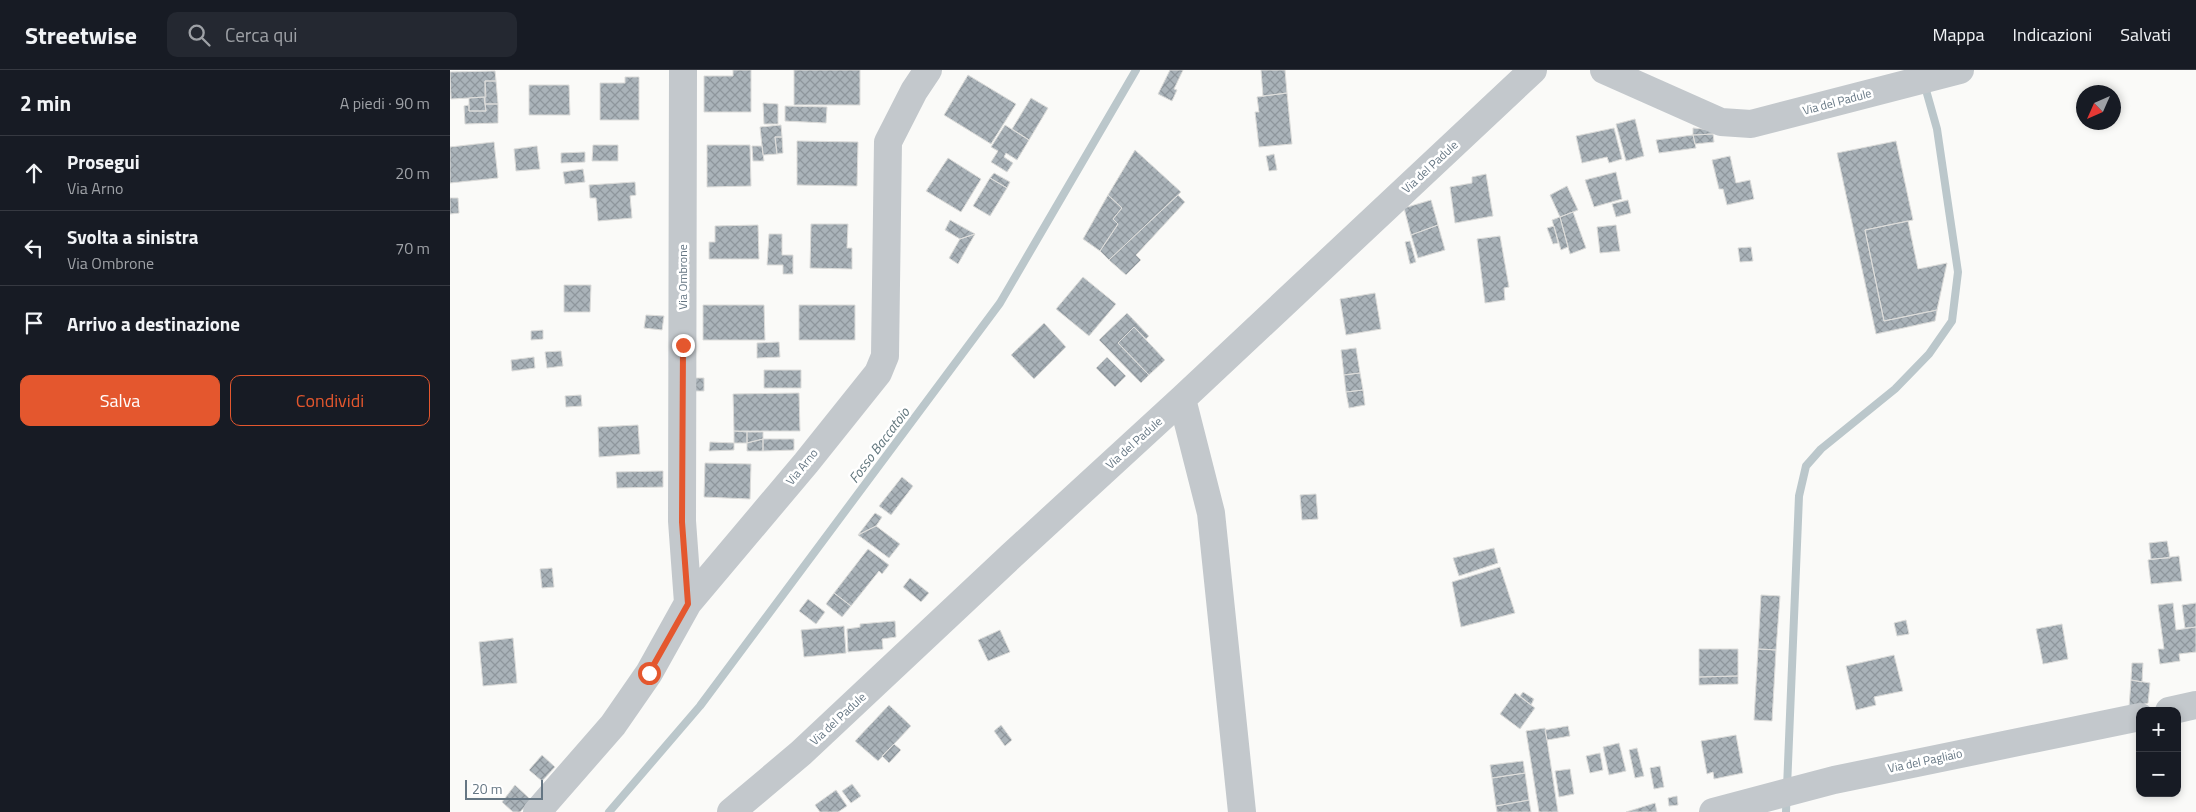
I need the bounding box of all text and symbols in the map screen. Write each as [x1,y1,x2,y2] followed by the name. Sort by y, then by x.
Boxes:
[167,12,517,57] search box
[25,17,137,53] text: Streetwise
[225,20,297,49] text: Cerca qui
[185,21,213,49] icon: search
[1932,21,1985,48] text: Mappa
[2013,21,2092,48] text: Indicazioni
[2120,21,2171,48] text: Salvati
[1800,83,1873,120] street label: Via del Padule
[2076,85,2121,130] north arrow
[20,87,71,119] text: 2 min
[340,91,430,115] text: A piedi · 90 m
[1397,136,1462,198] street label: Via del Padule
[67,147,140,176] text: Prosegui
[20,159,48,187] icon: ahead
[395,161,430,185] text: 20 m
[67,176,123,200] text: Via Arno
[67,222,198,251] text: Svolta a sinistra
[20,234,48,262] icon: left
[395,236,430,260] text: 70 m
[673,244,692,310] street label: Via Ombrone
[67,251,154,275] text: Via Ombrone
[20,309,48,337] icon: arrive
[67,309,240,338] text: Arrivo a destinazione
[672,334,695,357] route end
[20,375,220,426] button: Salva
[230,375,430,426] button: Condividi
[843,402,915,487] water label: Fosso Baccatoio
[1101,412,1166,473] street label: Via del Padule
[781,444,822,489] street label: Via Arno
[638,662,661,685] route start
[805,688,870,750] street label: Via del Padule
[2136,707,2181,797] map controls
[2136,707,2181,752] button: +
[1886,743,1964,778] street label: Via del Pagliaio
[2136,752,2181,797] button: −
[465,777,542,800] scale bar
[472,778,502,799] text: 20 m

